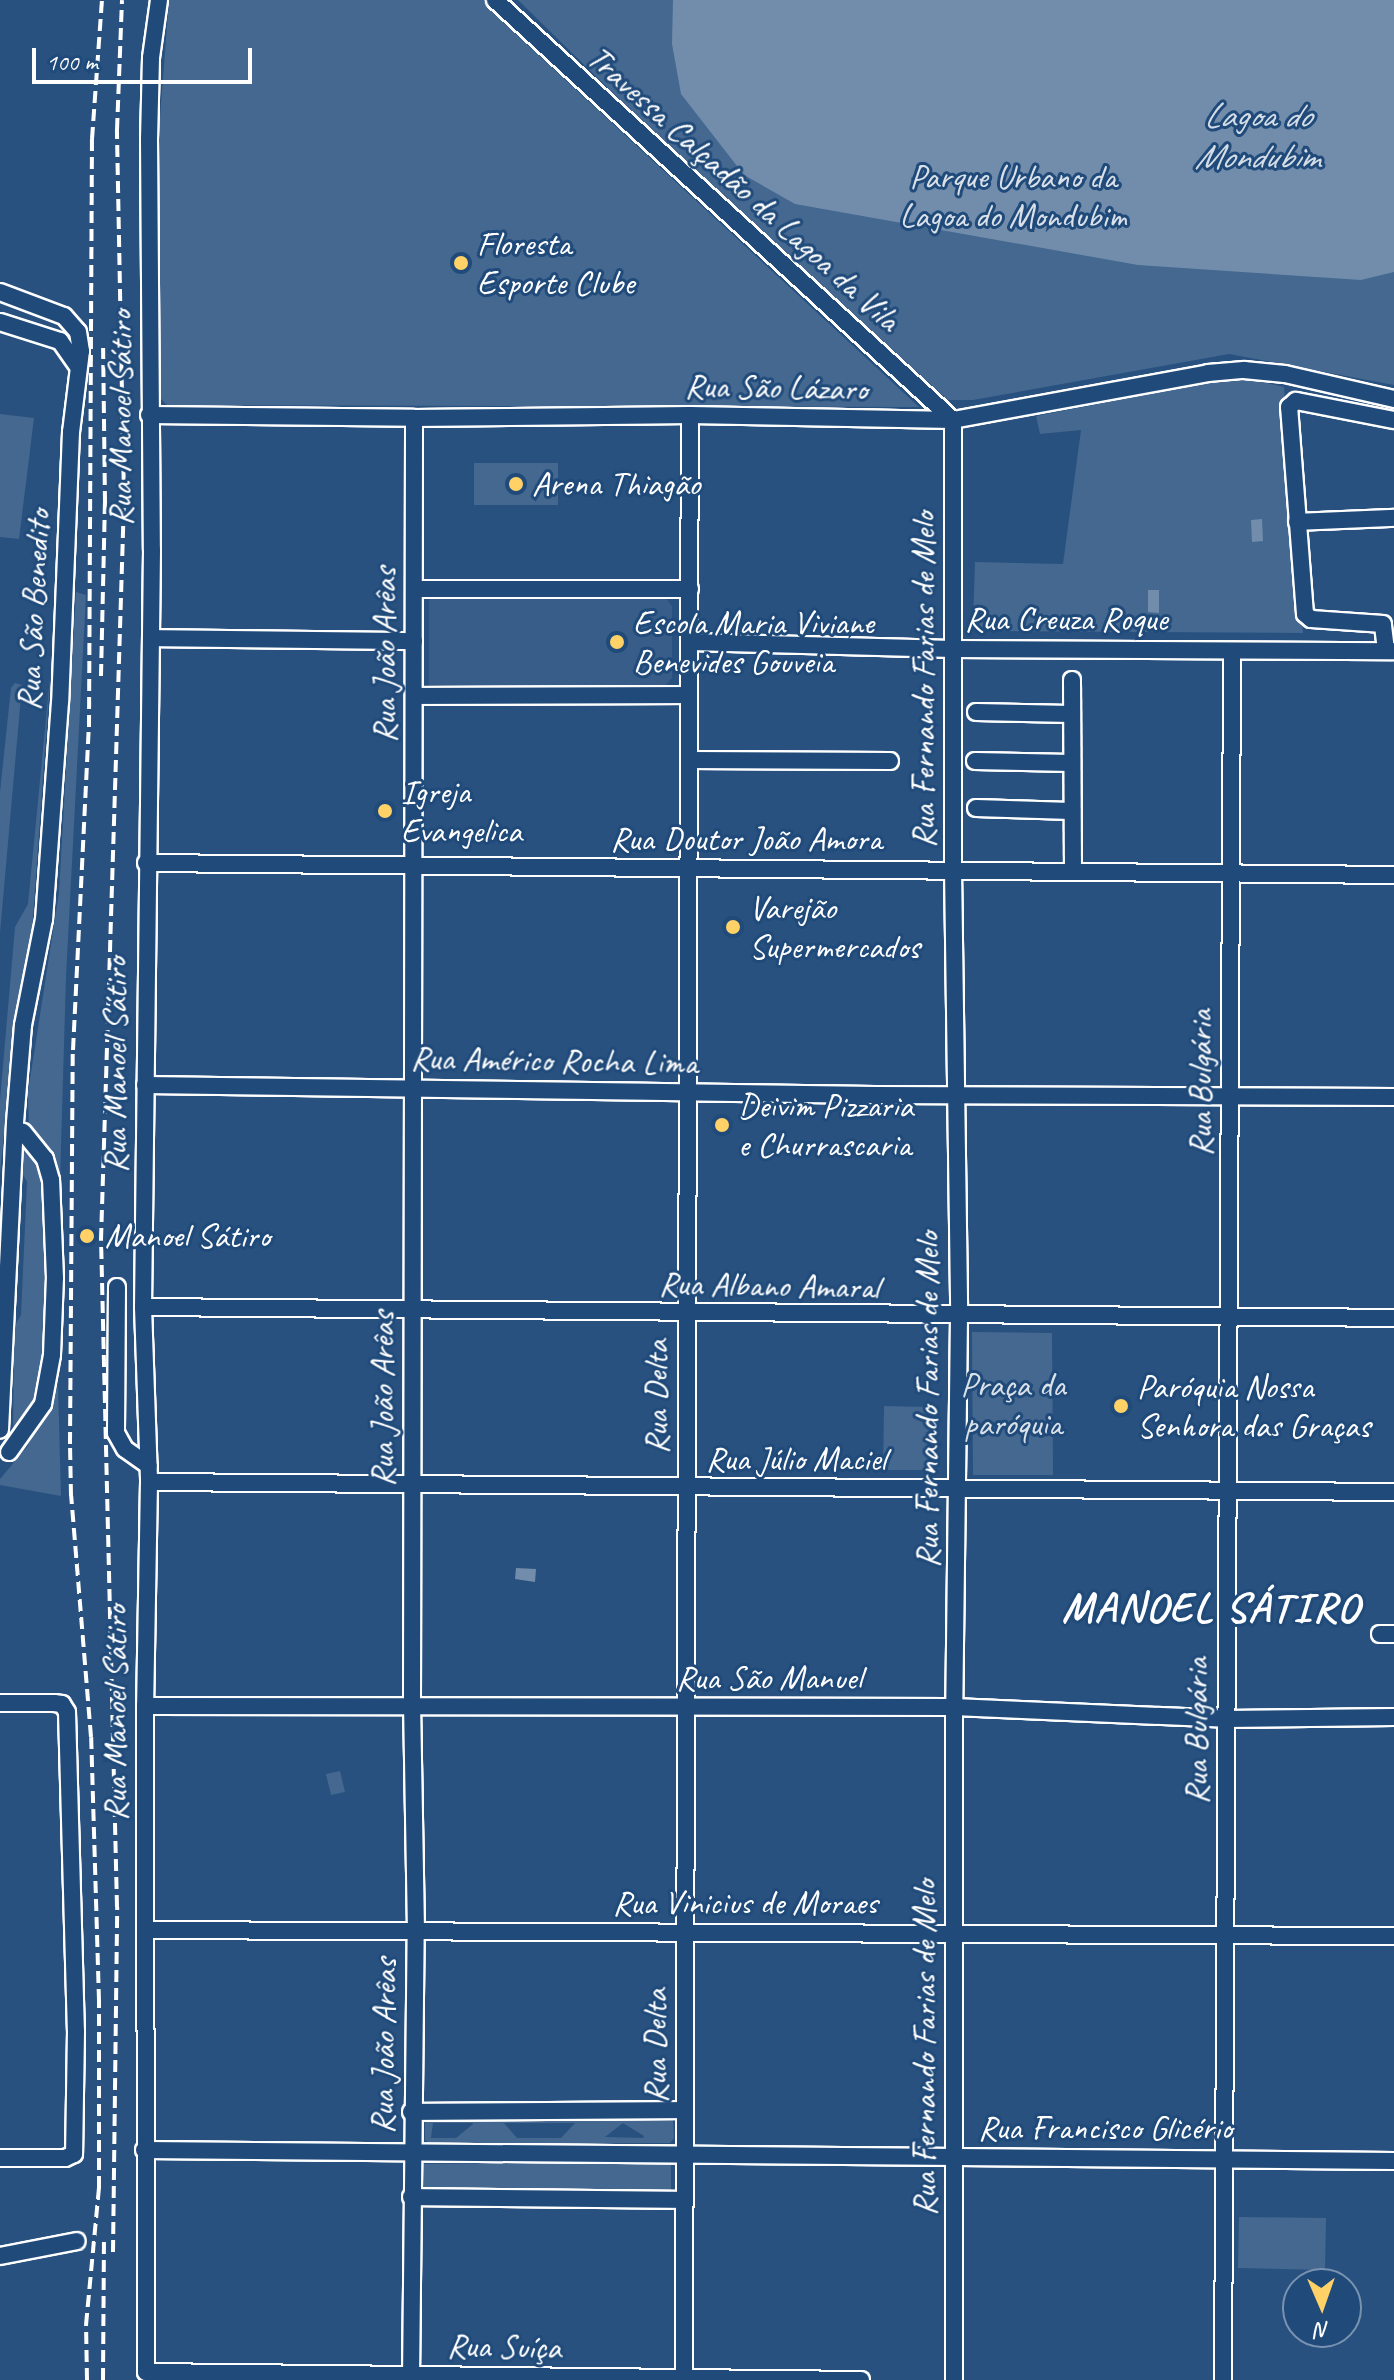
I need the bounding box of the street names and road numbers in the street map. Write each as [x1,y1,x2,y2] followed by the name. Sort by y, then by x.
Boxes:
[578,36,910,340] street label: Travessa Calçadão da Lagoa da Vila
[100,310,140,526] street label: Rua Manoel Sátiro
[684,365,868,409] street label: Rua São Lázaro
[7,508,59,712] street label: Rua São Benedito
[903,512,943,848] street label: Rua Fernando Farias de Melo
[364,567,404,743] street label: Rua João Arêas
[965,599,1167,639] street label: Rua Creuza Roque
[610,819,882,859] street label: Rua Doutor João Amora
[95,957,135,1173] street label: Rua Manoel Sátiro
[1180,1009,1220,1157] street label: Rua Bulgária
[412,1037,696,1083] street label: Rua Américo Rocha Lima
[907,1232,947,1568] street label: Rua Fernando Farias de Melo
[658,1263,880,1307] street label: Rua Albano Amaral
[362,1311,402,1487] street label: Rua João Arêas
[636,1340,676,1454] street label: Rua Delta
[705,1439,887,1479] street label: Rua Júlio Maciel
[95,1605,135,1821] street label: Rua Manoel Sátiro
[1176,1657,1216,1805] street label: Rua Bulgária
[675,1658,863,1698] street label: Rua São Manuel
[904,1880,944,2216] street label: Rua Fernando Farias de Melo
[613,1883,877,1923] street label: Rua Vinicius de Moraes
[361,1958,405,2134] street label: Rua João Arêas
[635,1989,675,2103] street label: Rua Delta
[978,2108,1232,2148] street label: Rua Francisco Glicério
[447,2325,561,2367] street label: Rua Suíça

